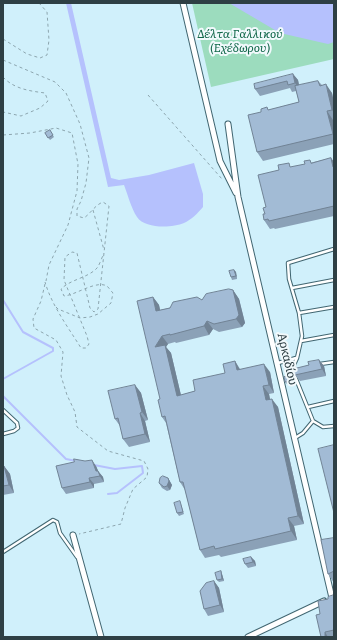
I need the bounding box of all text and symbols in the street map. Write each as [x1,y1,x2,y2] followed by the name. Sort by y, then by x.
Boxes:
[197,27,283,55] park label: Δέλτα Γαλλικού (Εχέδωρου)
[274,332,300,386] street label: Αρκαδίου

